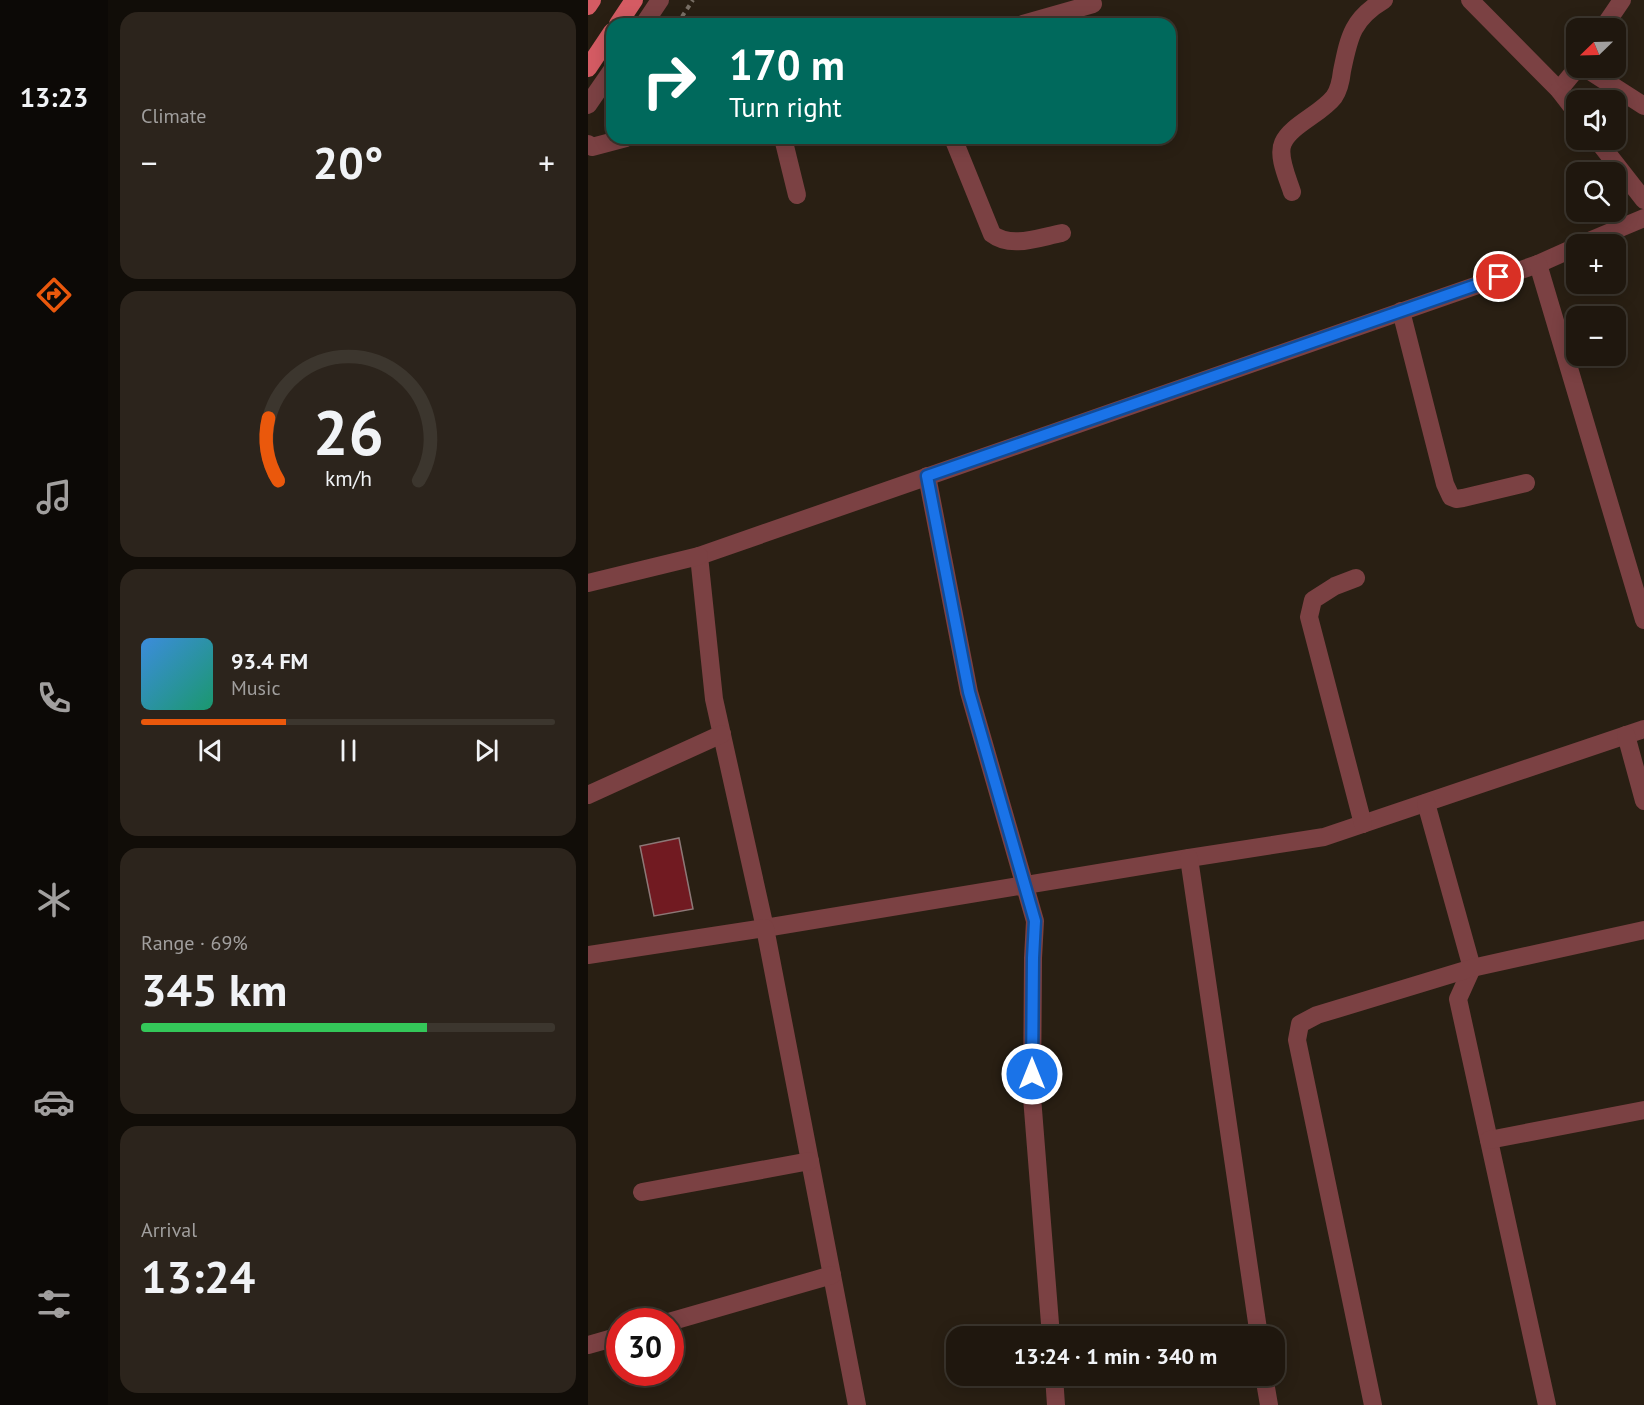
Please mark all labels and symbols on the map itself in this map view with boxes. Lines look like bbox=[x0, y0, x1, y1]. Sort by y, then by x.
north arrow bbox=[1566, 18, 1626, 78]
pin bbox=[1473, 251, 1524, 302]
position arrow bbox=[1000, 1042, 1064, 1106]
speed limit sign: 30 bbox=[606, 1308, 684, 1386]

